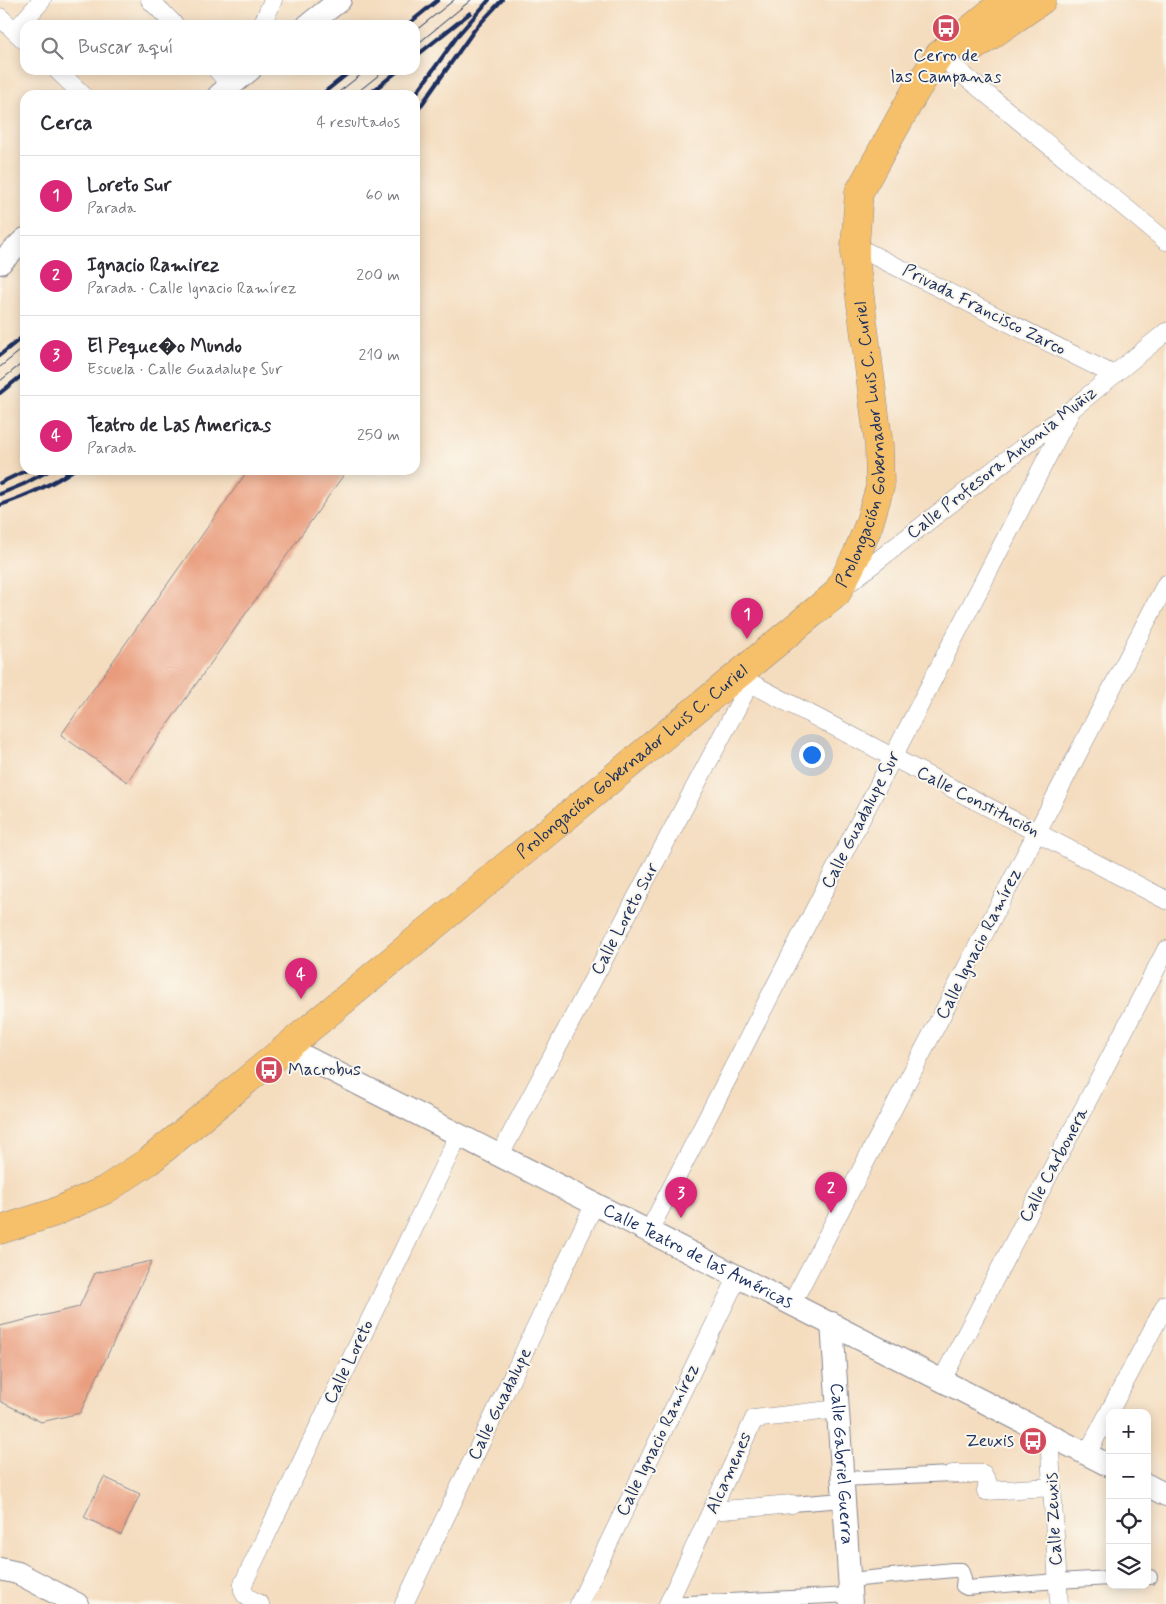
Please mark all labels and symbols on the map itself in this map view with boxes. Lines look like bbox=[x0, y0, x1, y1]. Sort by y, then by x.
bus stop icon: Cerro de las Campanas bbox=[931, 13, 961, 43]
place label: Cerro de las Campanas bbox=[891, 44, 1001, 89]
street label: Privada Francisco Zarco bbox=[898, 258, 1070, 362]
street label: Prolongación Gobernador Luis C. Curiel bbox=[830, 300, 892, 592]
street label: Calle Profesora Antonia Muñiz bbox=[902, 381, 1102, 545]
pin: 1 bbox=[731, 598, 763, 639]
street label: Prolongación Gobernador Luis C. Curiel bbox=[511, 659, 753, 865]
your location bbox=[799, 742, 825, 768]
street label: Calle Guadalupe Sur bbox=[816, 746, 906, 893]
street label: Calle Constitución bbox=[912, 761, 1044, 843]
street label: Calle Loreto Sur bbox=[585, 858, 665, 979]
street label: Calle Ignacio Ramírez bbox=[930, 864, 1028, 1024]
pin: 4 bbox=[285, 958, 317, 999]
bus stop icon: Macrobus bbox=[254, 1055, 284, 1085]
place label: Macrobus bbox=[288, 1058, 361, 1082]
street label: Calle Carbonera bbox=[1014, 1103, 1094, 1227]
pin: 2 bbox=[815, 1172, 847, 1213]
pin: 3 bbox=[665, 1177, 697, 1218]
street label: Calle Teatro de las Américas bbox=[599, 1198, 797, 1315]
street label: Calle Loreto bbox=[318, 1316, 380, 1408]
street label: Calle Guadalupe bbox=[462, 1344, 538, 1464]
street label: Calle Ignacio Ramírez bbox=[611, 1360, 705, 1520]
street label: Calle Gabriel Guerra bbox=[824, 1382, 859, 1545]
bus stop icon: Zeuxis bbox=[1018, 1426, 1048, 1456]
street label: Alcamenes bbox=[700, 1428, 758, 1518]
place label: Zeuxis bbox=[966, 1429, 1014, 1453]
street label: Calle Zeuxis bbox=[1040, 1472, 1068, 1566]

